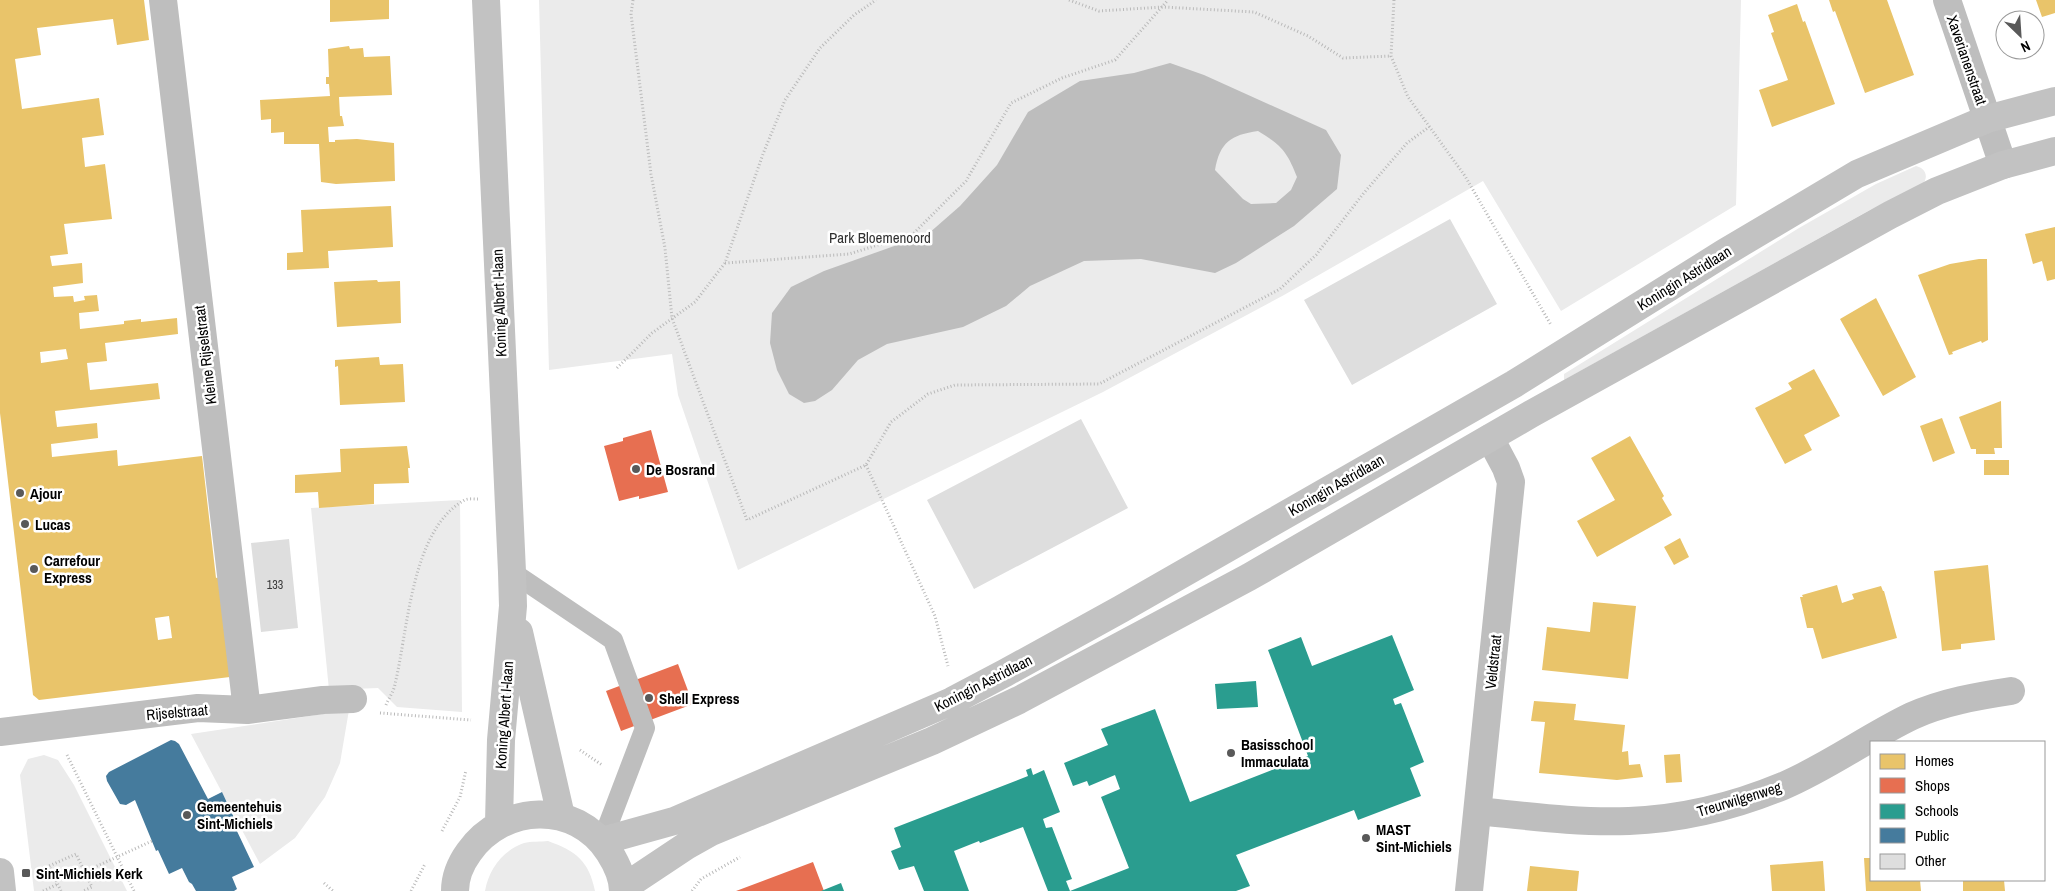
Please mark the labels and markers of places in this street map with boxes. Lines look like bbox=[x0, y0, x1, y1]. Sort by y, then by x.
place label: De Bosrand bbox=[646, 459, 715, 480]
marker: De Bosrand bbox=[630, 463, 642, 475]
place label: Ajour bbox=[30, 483, 62, 504]
marker: Ajour bbox=[14, 487, 26, 499]
place label: Lucas bbox=[35, 514, 71, 535]
marker: Lucas bbox=[19, 518, 31, 530]
place label: Carrefour Express bbox=[44, 550, 100, 588]
marker: Carrefour Express bbox=[28, 563, 40, 575]
place label: Shell Express bbox=[659, 688, 740, 709]
marker: Shell Express bbox=[643, 692, 655, 704]
place label: Basisschool Immaculata bbox=[1241, 734, 1313, 772]
marker: Basisschool Immaculata bbox=[1225, 747, 1237, 759]
place label: Gemeentehuis Sint-Michiels bbox=[197, 796, 282, 834]
marker: Gemeentehuis Sint-Michiels bbox=[181, 809, 193, 821]
place label: MAST Sint-Michiels bbox=[1376, 819, 1452, 857]
marker: MAST Sint-Michiels bbox=[1360, 832, 1372, 844]
place label: Sint-Michiels Kerk bbox=[36, 863, 143, 884]
marker: Sint-Michiels Kerk bbox=[20, 867, 32, 879]

